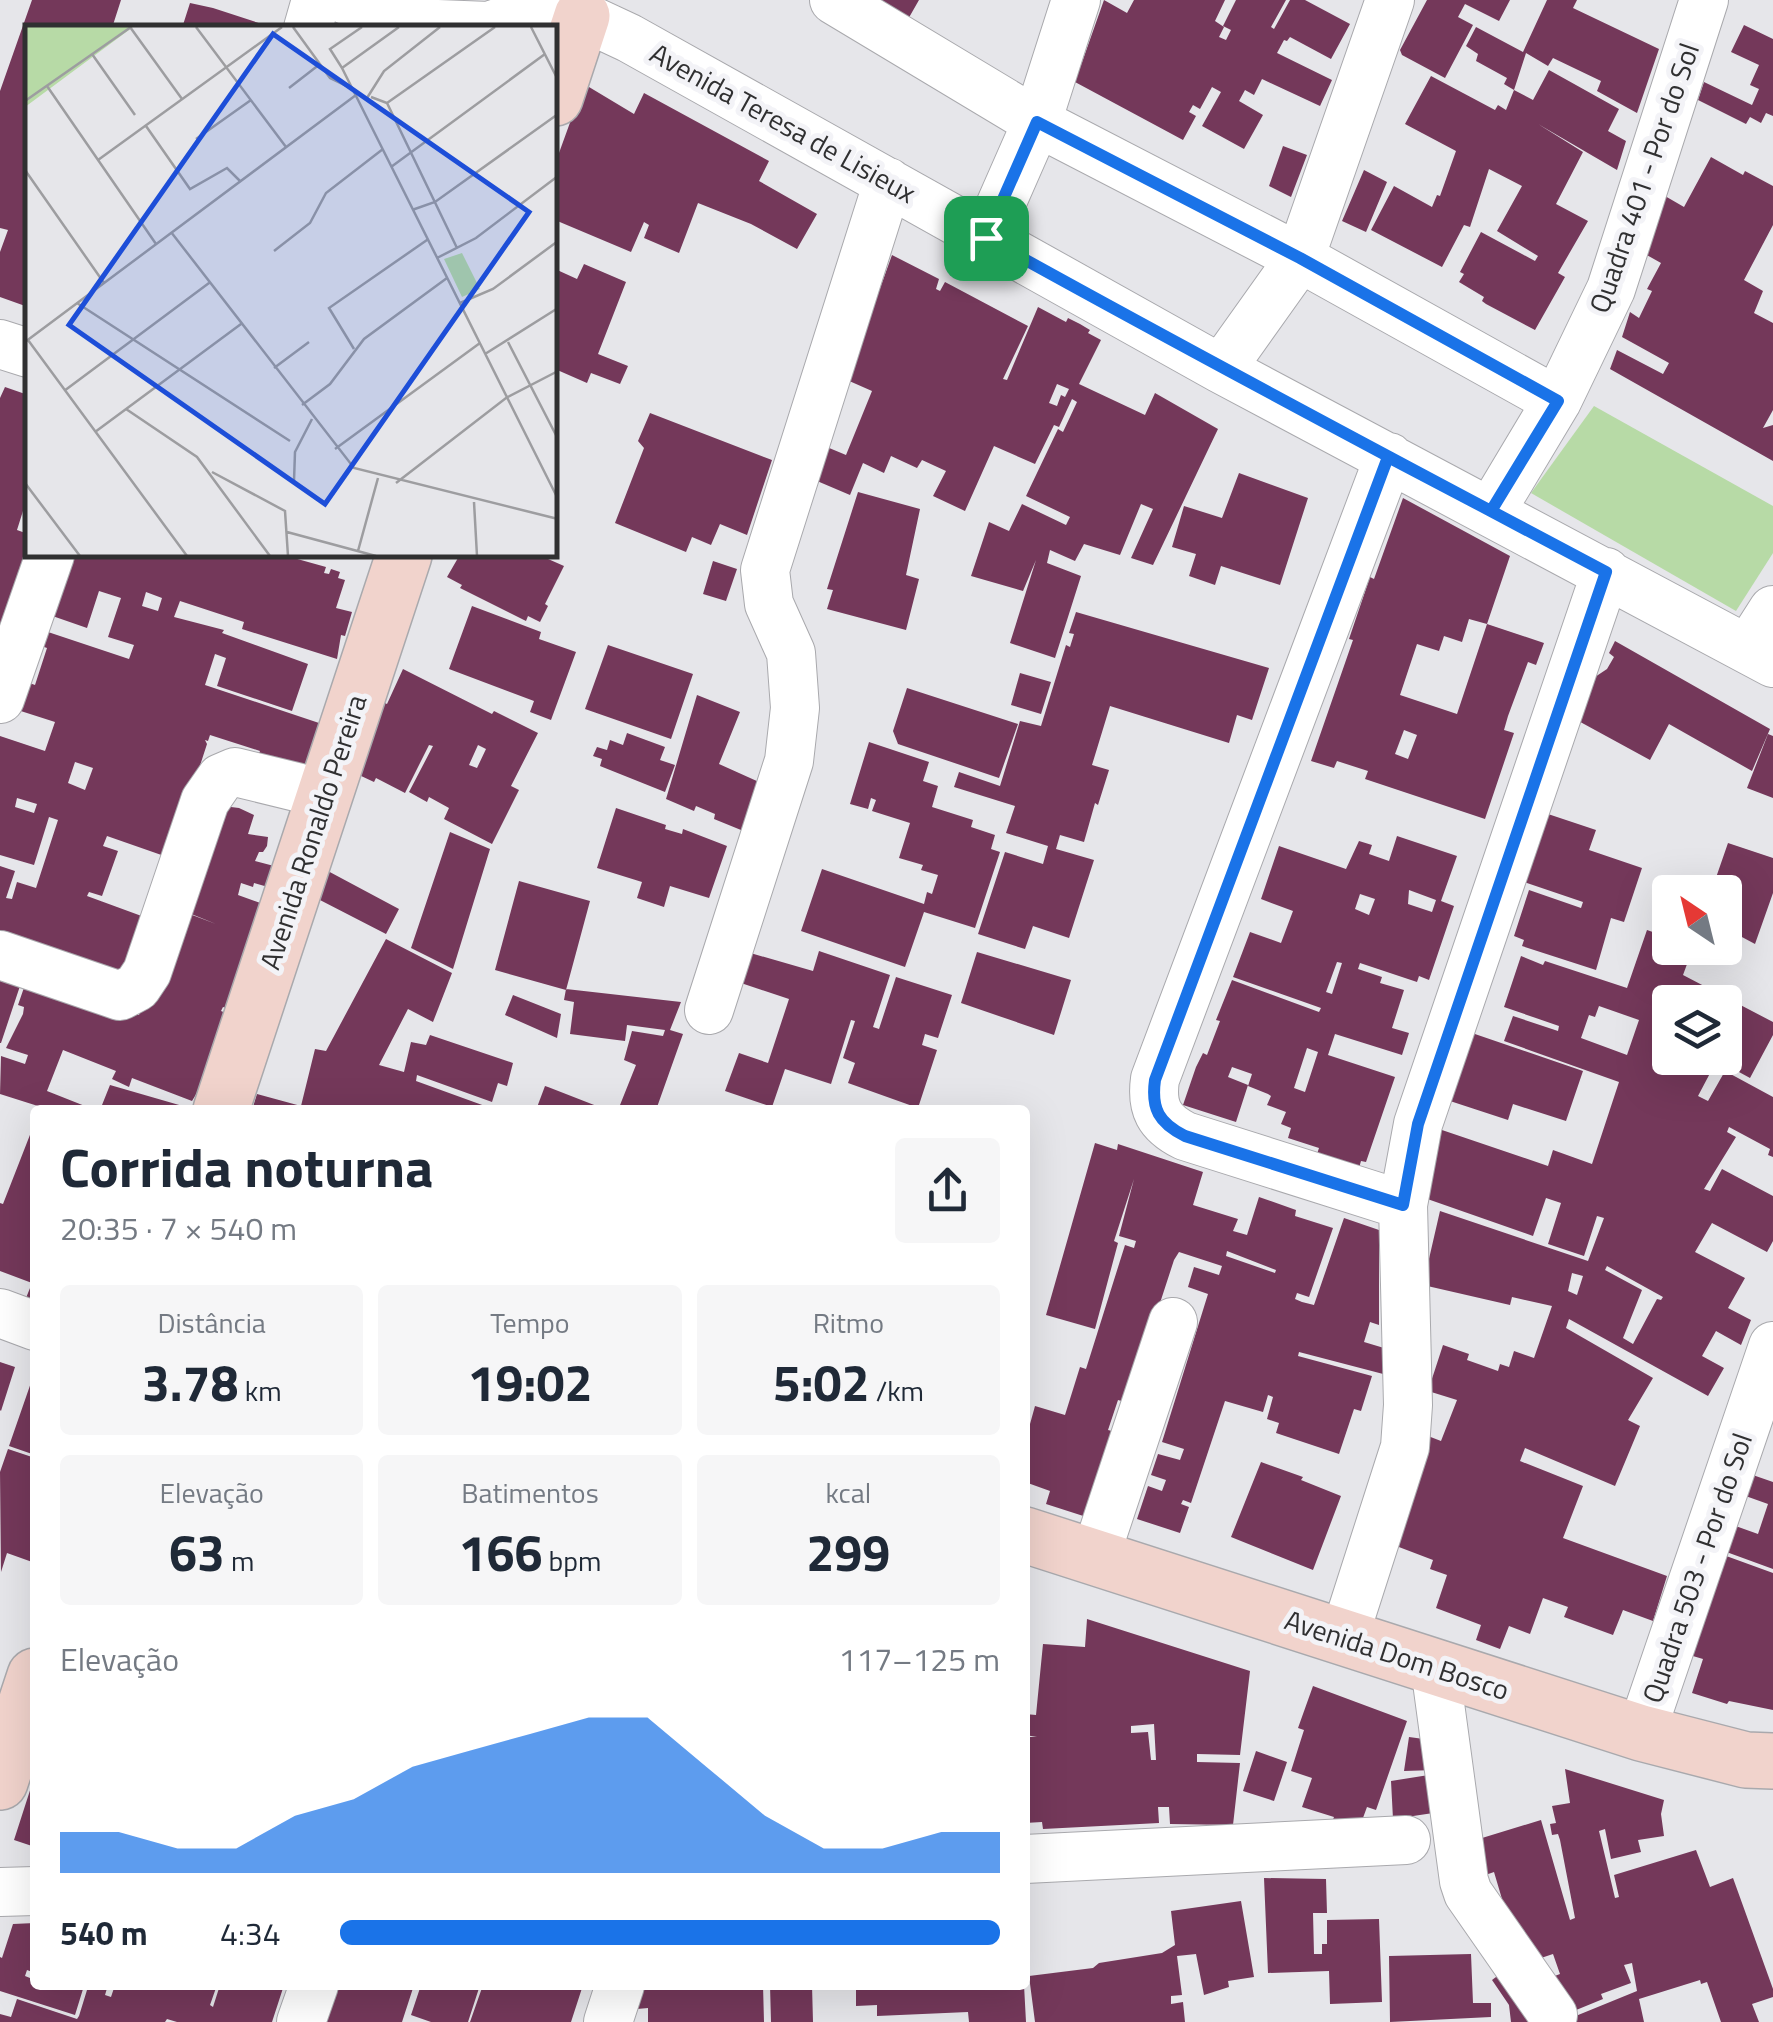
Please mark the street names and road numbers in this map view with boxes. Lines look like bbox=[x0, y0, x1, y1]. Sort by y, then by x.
street label: Avenida Teresa de Lisieux bbox=[642, 31, 924, 214]
street label: Quadra 401 - Por do Sol bbox=[1577, 37, 1710, 319]
street label: Avenida Ronaldo Pereira bbox=[248, 689, 377, 975]
street label: Quadra 503 - Por do Sol bbox=[1630, 1427, 1763, 1709]
street label: Avenida Dom Bosco bbox=[1279, 1598, 1515, 1711]

